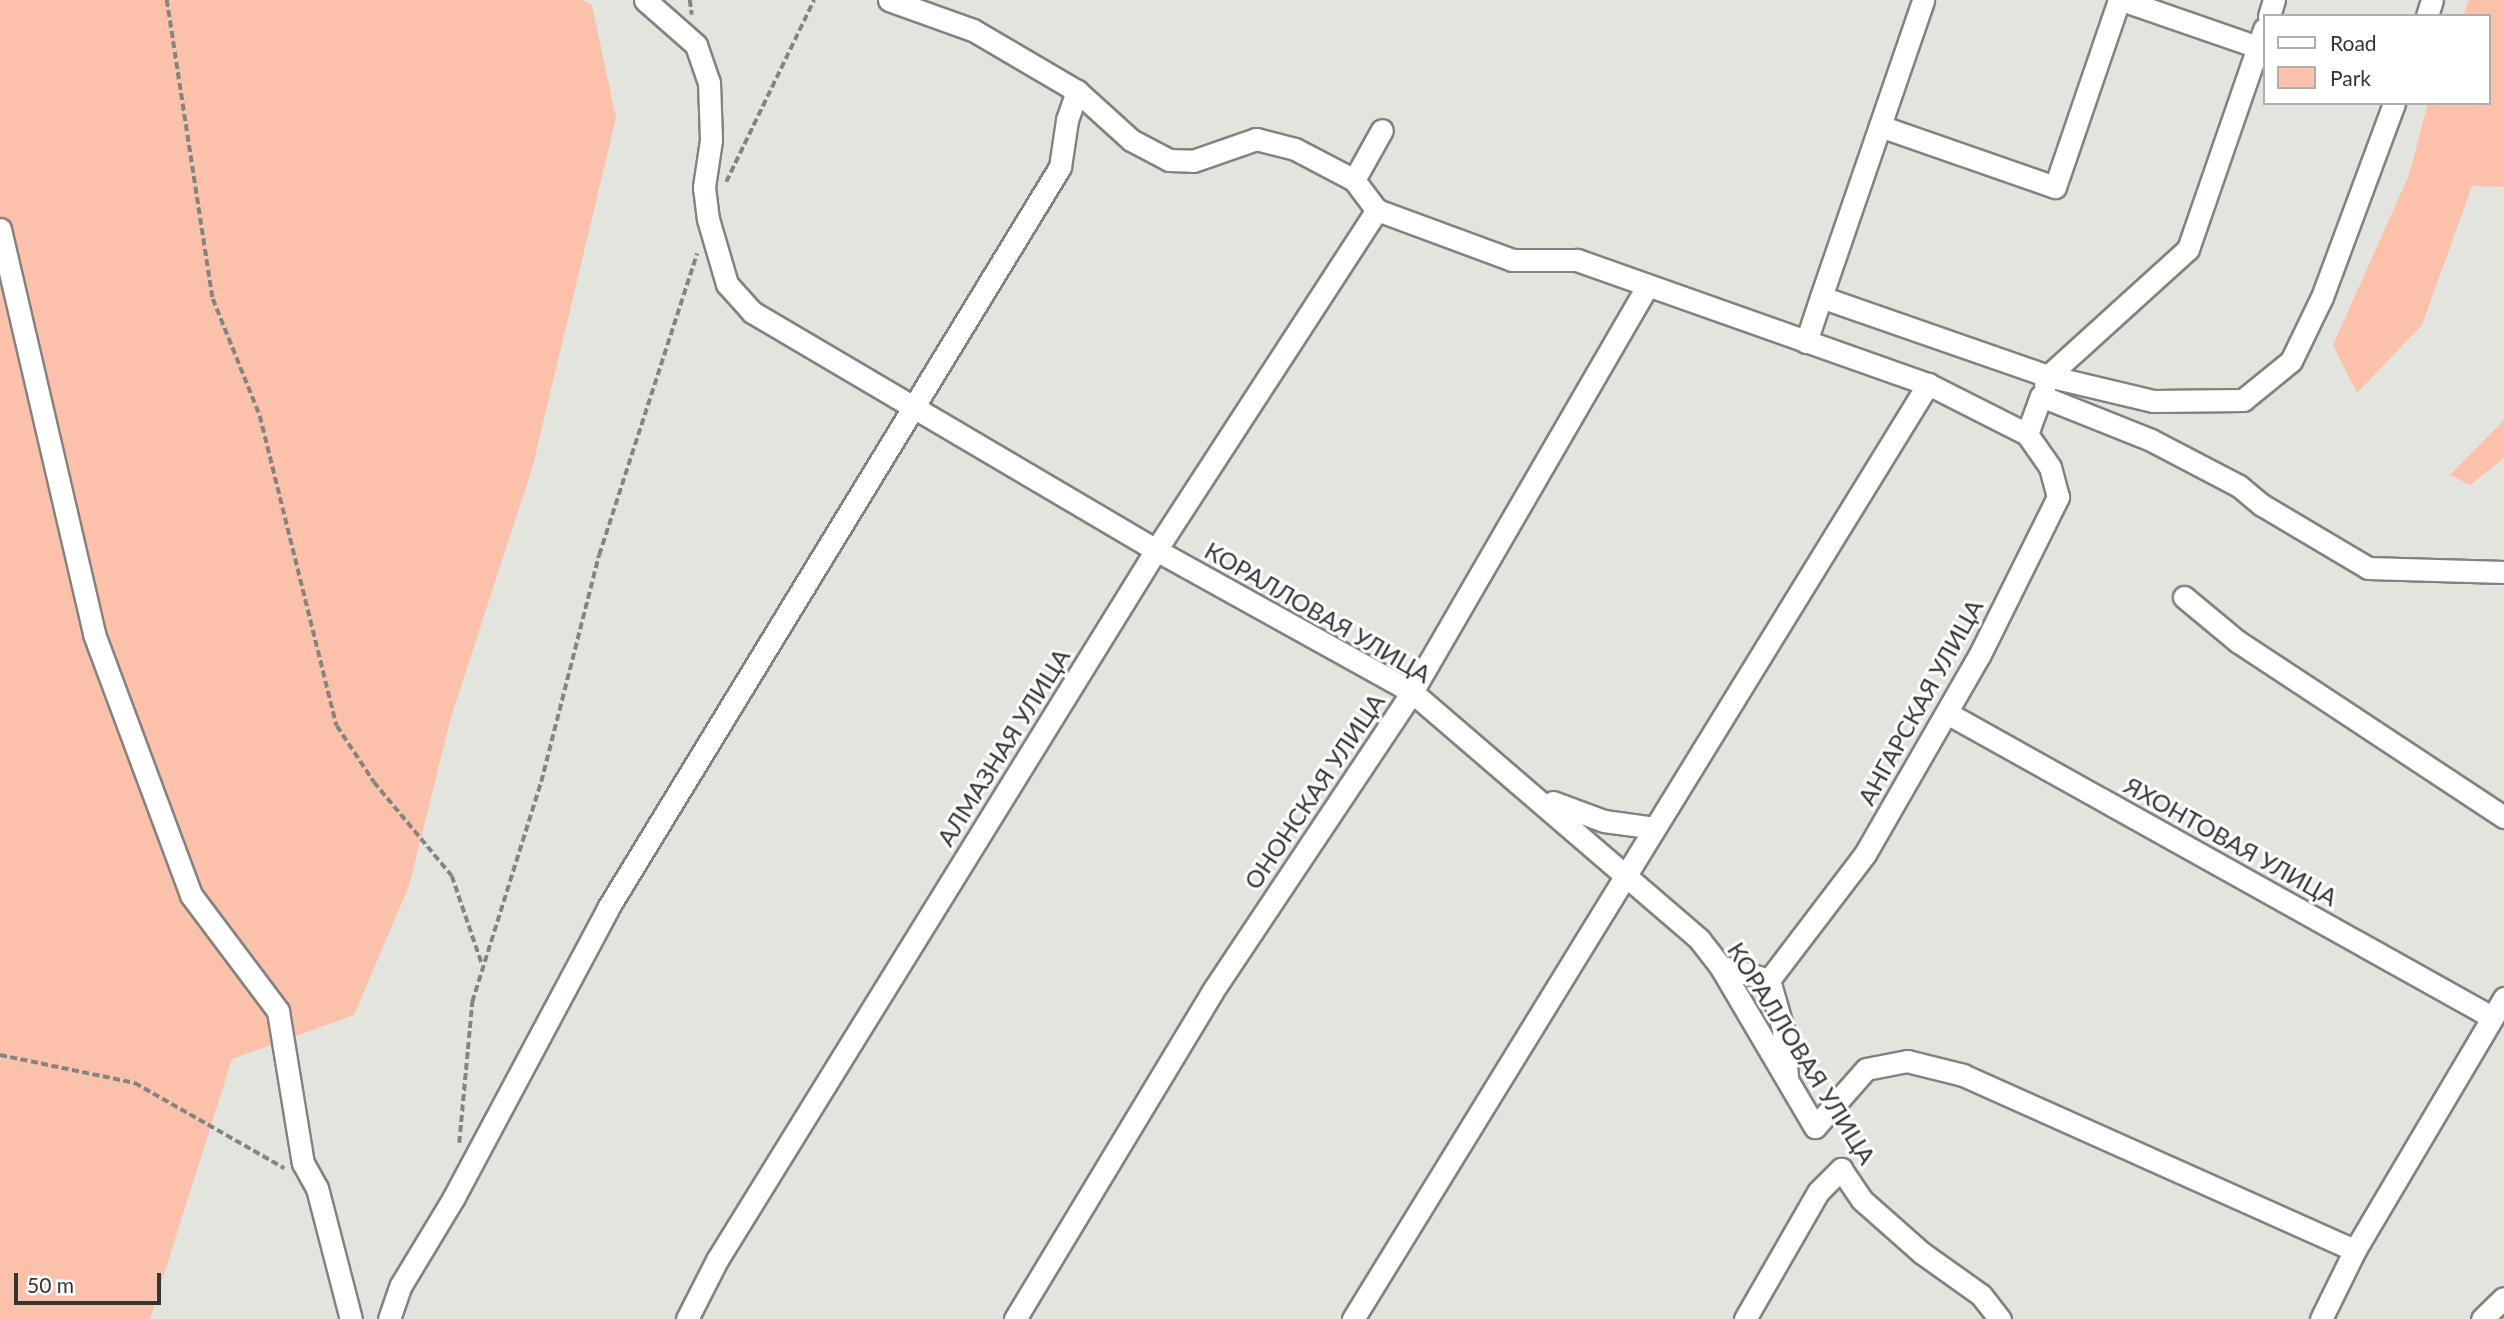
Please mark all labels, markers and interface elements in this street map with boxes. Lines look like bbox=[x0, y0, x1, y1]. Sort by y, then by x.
legend bbox=[2262, 14, 2490, 105]
text: Road bbox=[2330, 30, 2377, 55]
text: Park bbox=[2330, 65, 2371, 90]
street label: КОРАЛЛОВАЯ УЛИЦА bbox=[1200, 535, 1436, 689]
street label: АНГАРСКАЯ УЛИЦА bbox=[1852, 594, 1988, 810]
street label: АЛМАЗНАЯ УЛИЦА bbox=[931, 643, 1075, 851]
street label: ОНОНСКАЯ УЛИЦА bbox=[1238, 688, 1390, 894]
street label: ЯХОНТОВАЯ УЛИЦА bbox=[2120, 771, 2342, 911]
street label: КОРАЛЛОВАЯ УЛИЦА bbox=[1722, 937, 1882, 1169]
scale bar bbox=[18, 1260, 164, 1304]
text: 50 m bbox=[27, 1272, 74, 1297]

